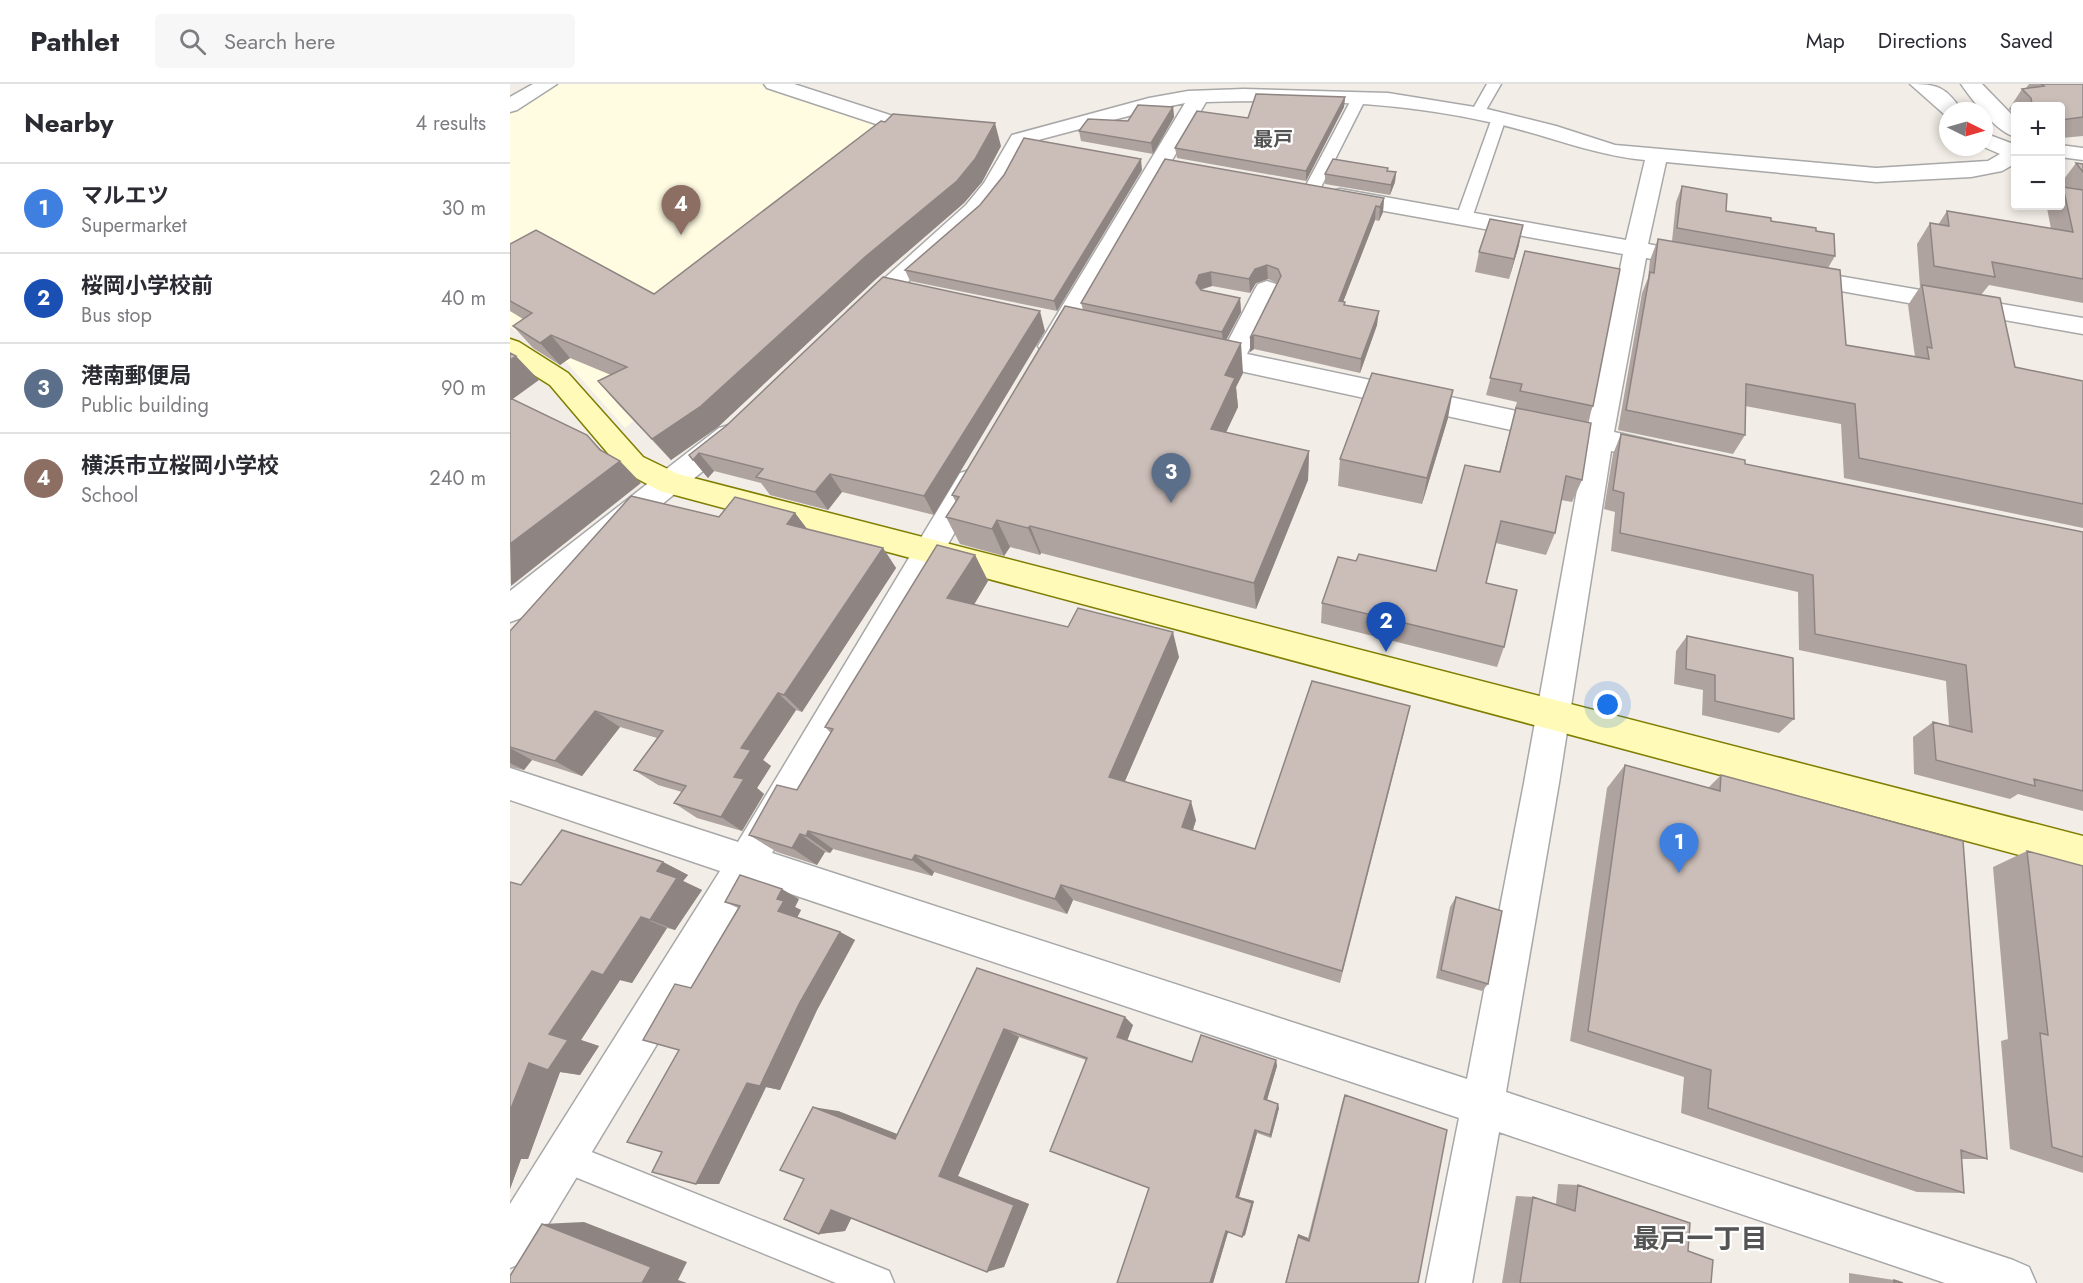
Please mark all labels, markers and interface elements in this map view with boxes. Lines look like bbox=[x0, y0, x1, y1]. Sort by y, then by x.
search box bbox=[155, 14, 575, 68]
text: Pathlet bbox=[30, 21, 119, 62]
icon: search bbox=[176, 25, 209, 58]
text: Search here bbox=[224, 25, 335, 57]
text: Map bbox=[1806, 26, 1845, 56]
text: Directions bbox=[1878, 26, 1967, 56]
text: Saved bbox=[2000, 26, 2053, 56]
north arrow bbox=[1939, 102, 1993, 156]
map controls bbox=[2011, 102, 2065, 210]
button: + bbox=[2011, 102, 2065, 156]
text: Nearby bbox=[24, 104, 113, 142]
text: 4 results bbox=[415, 109, 486, 138]
district label: 最戸 bbox=[1253, 125, 1293, 154]
button: − bbox=[2011, 156, 2065, 210]
text: マルエツ bbox=[81, 179, 169, 211]
pin: 4 bbox=[662, 186, 700, 235]
text: 1 bbox=[38, 194, 49, 223]
text: 30 m bbox=[441, 194, 486, 223]
text: Supermarket bbox=[81, 211, 187, 240]
text: 桜岡小学校前 bbox=[81, 269, 213, 301]
text: 2 bbox=[37, 284, 50, 313]
text: 40 m bbox=[441, 284, 486, 313]
text: Bus stop bbox=[81, 301, 152, 330]
text: 港南郵便局 bbox=[81, 359, 191, 391]
text: 3 bbox=[37, 374, 50, 403]
text: 90 m bbox=[441, 374, 486, 403]
text: Public building bbox=[81, 391, 209, 420]
text: 横浜市立桜岡小学校 bbox=[81, 449, 279, 481]
pin: 3 bbox=[1152, 454, 1190, 503]
text: 4 bbox=[37, 464, 50, 493]
text: 240 m bbox=[429, 464, 486, 493]
text: School bbox=[81, 481, 138, 510]
pin: 2 bbox=[1366, 602, 1406, 652]
your location bbox=[1593, 690, 1622, 719]
pin: 1 bbox=[1660, 824, 1698, 873]
district label: 最戸一丁目 bbox=[1633, 1219, 1768, 1258]

